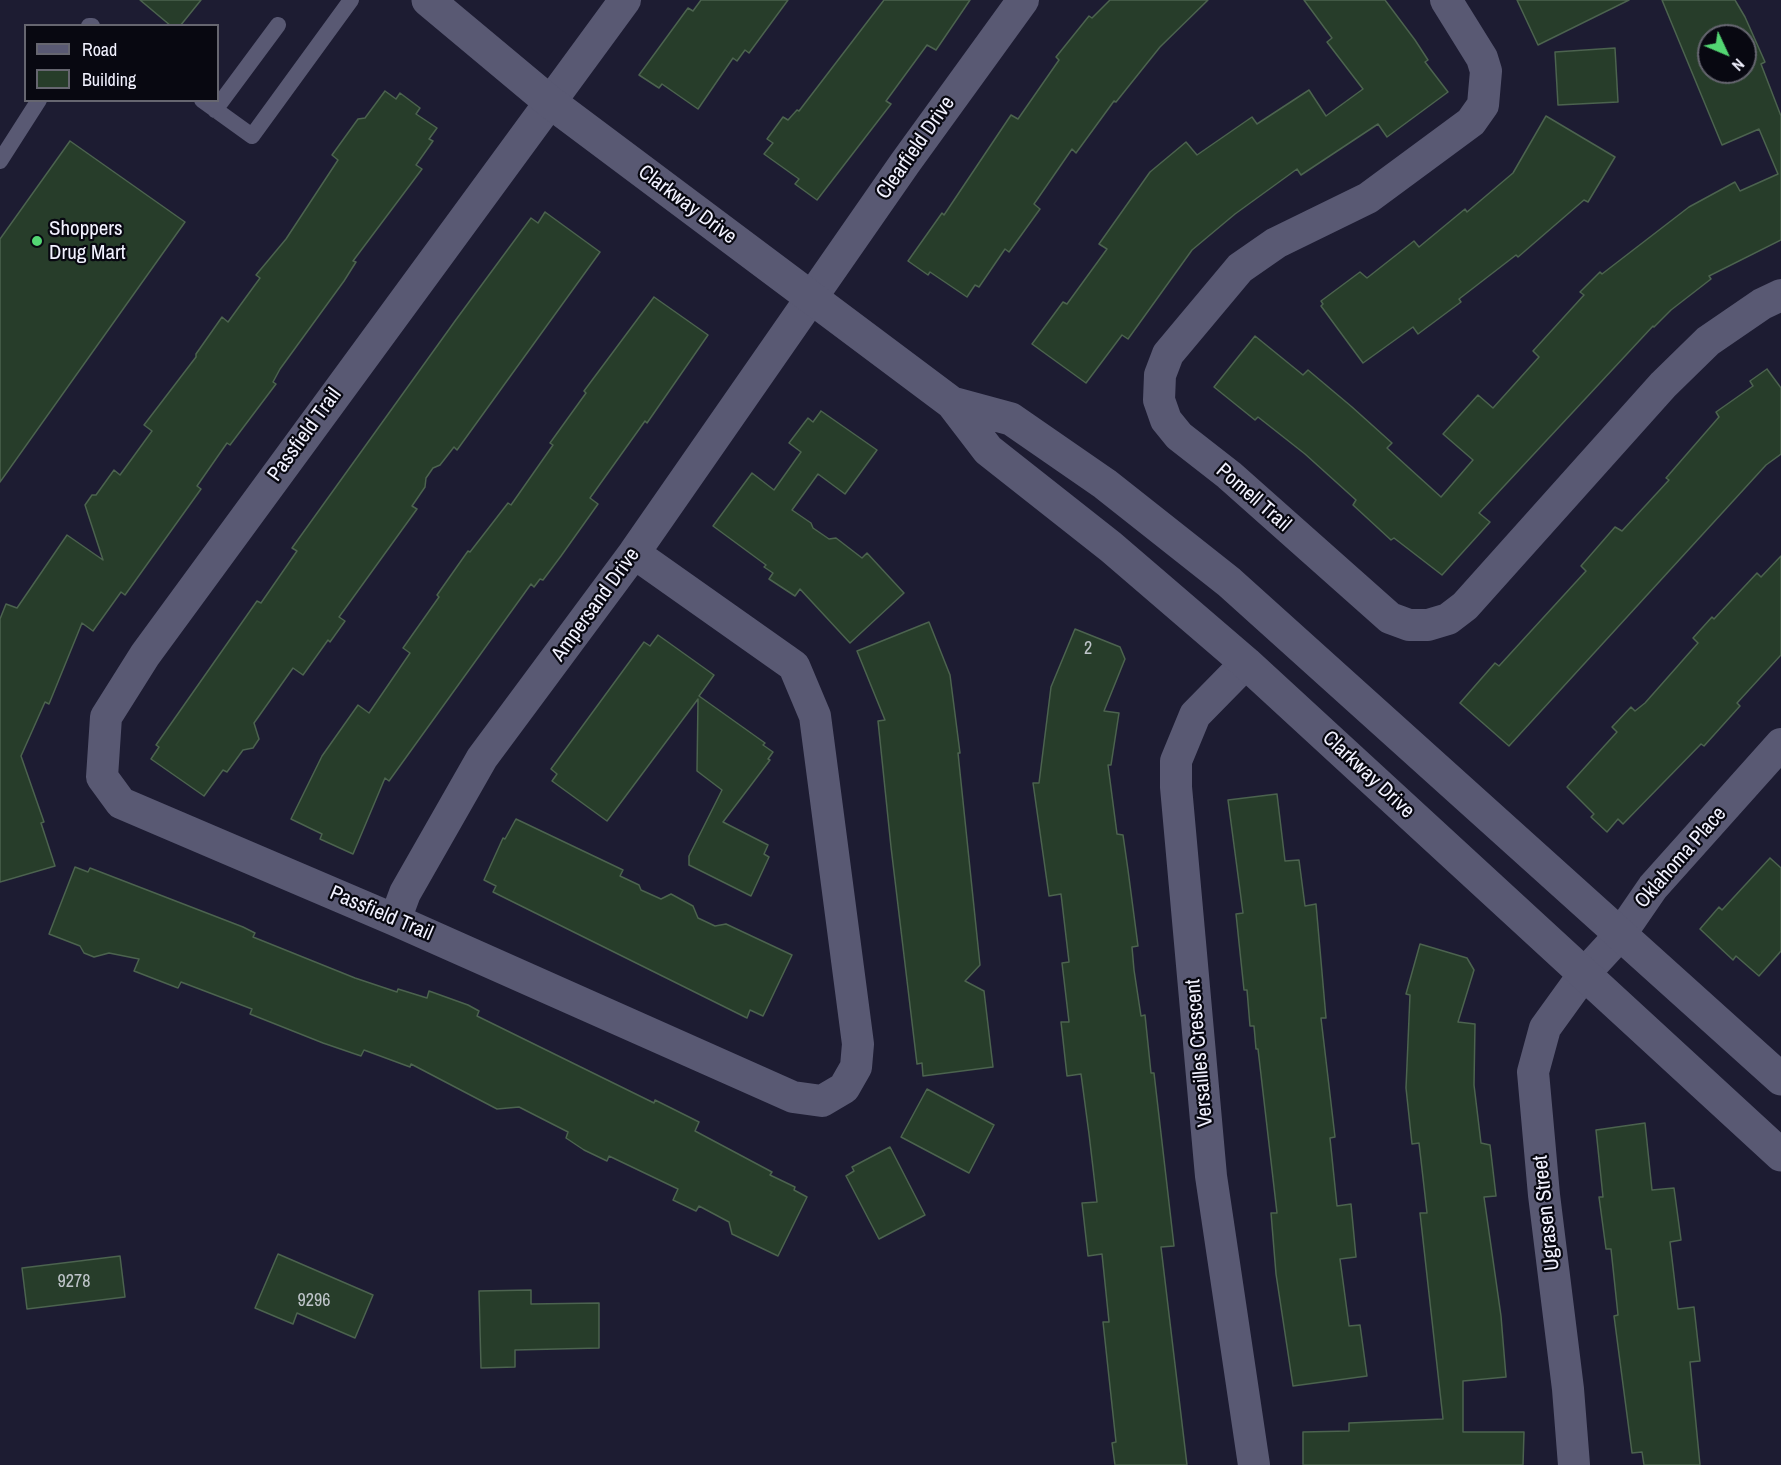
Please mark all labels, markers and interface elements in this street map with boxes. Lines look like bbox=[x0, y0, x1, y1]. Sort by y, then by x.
legend bbox=[24, 24, 219, 102]
north arrow bbox=[1697, 24, 1757, 84]
text: Road bbox=[82, 37, 117, 62]
text: N bbox=[1727, 54, 1750, 76]
text: Building bbox=[82, 67, 136, 92]
street label: Clearfield Drive bbox=[871, 92, 961, 204]
street label: Clarkway Drive bbox=[633, 160, 741, 250]
place label: Shoppers Drug Mart bbox=[49, 216, 126, 266]
marker: Shoppers Drug Mart bbox=[30, 234, 44, 248]
street label: Passfield Trail bbox=[263, 383, 347, 487]
street label: Pomell Trail bbox=[1210, 459, 1296, 537]
street label: Ampersand Drive bbox=[546, 543, 646, 667]
house number: 2 bbox=[1084, 638, 1092, 660]
street label: Clarkway Drive bbox=[1317, 726, 1419, 824]
street label: Oklahoma Place bbox=[1630, 802, 1732, 914]
street label: Passfield Trail bbox=[326, 881, 436, 947]
street label: Versailles Crescent bbox=[1181, 978, 1219, 1128]
street label: Ugrasen Street bbox=[1528, 1154, 1566, 1272]
house number: 9278 bbox=[58, 1271, 90, 1293]
house number: 9296 bbox=[298, 1290, 330, 1312]

